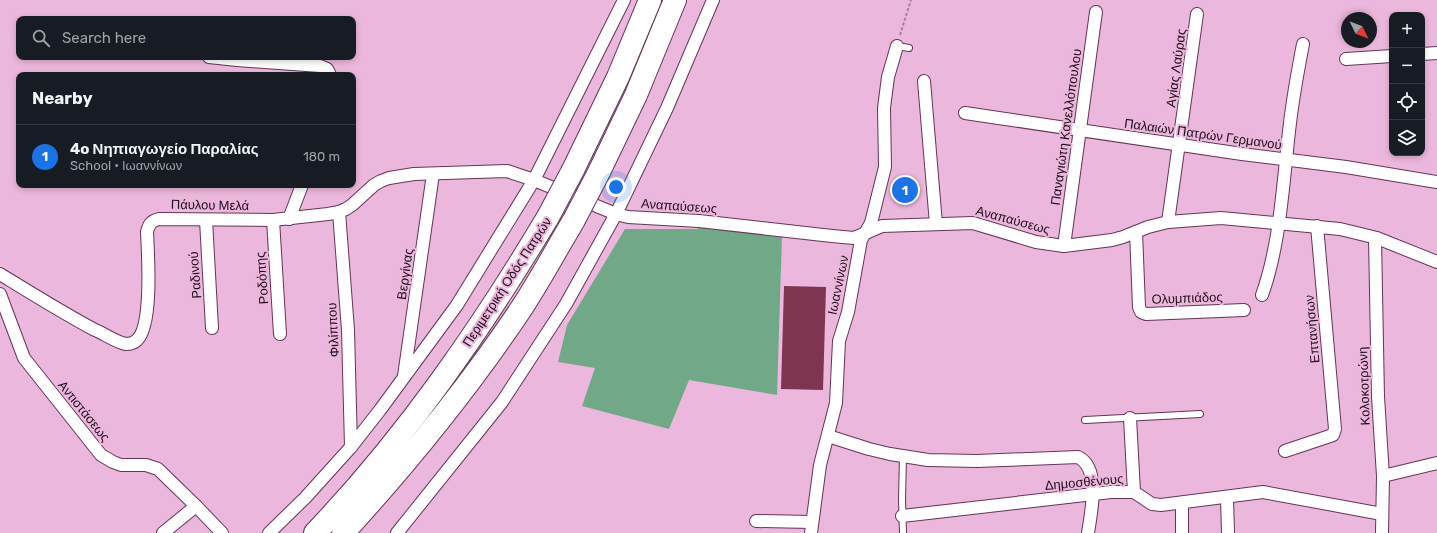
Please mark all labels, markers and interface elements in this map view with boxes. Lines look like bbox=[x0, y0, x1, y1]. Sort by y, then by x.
north arrow bbox=[1341, 12, 1377, 48]
map controls bbox=[1389, 12, 1425, 156]
button: + bbox=[1389, 12, 1425, 48]
search box bbox=[16, 16, 356, 60]
icon: search bbox=[30, 27, 52, 49]
street label: Αγίας Λαύρας bbox=[1163, 28, 1189, 108]
text: Search here bbox=[62, 29, 146, 47]
street label: Παναγιώτη Κανελλόπουλου bbox=[1048, 48, 1084, 206]
button: − bbox=[1389, 48, 1425, 84]
button: locate bbox=[1389, 84, 1425, 120]
text: Nearby bbox=[32, 88, 93, 108]
street label: Παλαιών Πατρών Γερμανού bbox=[1123, 116, 1283, 152]
button: layers bbox=[1389, 120, 1425, 156]
text: 4o Νηπιαγωγείο Παραλίας bbox=[70, 140, 259, 158]
text: 1 bbox=[42, 149, 48, 164]
text: 180 m bbox=[303, 149, 340, 164]
text: School · Ιωαννίνων bbox=[70, 158, 182, 173]
pin: 1 bbox=[892, 175, 918, 205]
your location bbox=[606, 177, 626, 197]
street label: Αναπαύσεως bbox=[641, 196, 717, 216]
street label: Πάυλου Μελά bbox=[171, 197, 250, 213]
street label: Αναπαύσεως bbox=[974, 203, 1052, 237]
street label: Περιμετρική Οδός Πατρών bbox=[460, 215, 554, 349]
street label: Βεργίνας bbox=[394, 247, 416, 301]
street label: Ραδινού bbox=[186, 251, 204, 299]
street label: Ροδόπης bbox=[253, 251, 271, 305]
street label: Ιωαννίνων bbox=[824, 254, 852, 316]
street label: Ολυμπιάδος bbox=[1151, 289, 1223, 307]
street label: Επτανήσων bbox=[1302, 294, 1322, 364]
street label: Φιλίππου bbox=[324, 302, 342, 358]
street label: Κολοκοτρώνη bbox=[1355, 346, 1373, 426]
street label: Αντιστάσεως bbox=[55, 378, 113, 444]
street label: Δημοσθένους bbox=[1044, 471, 1124, 493]

